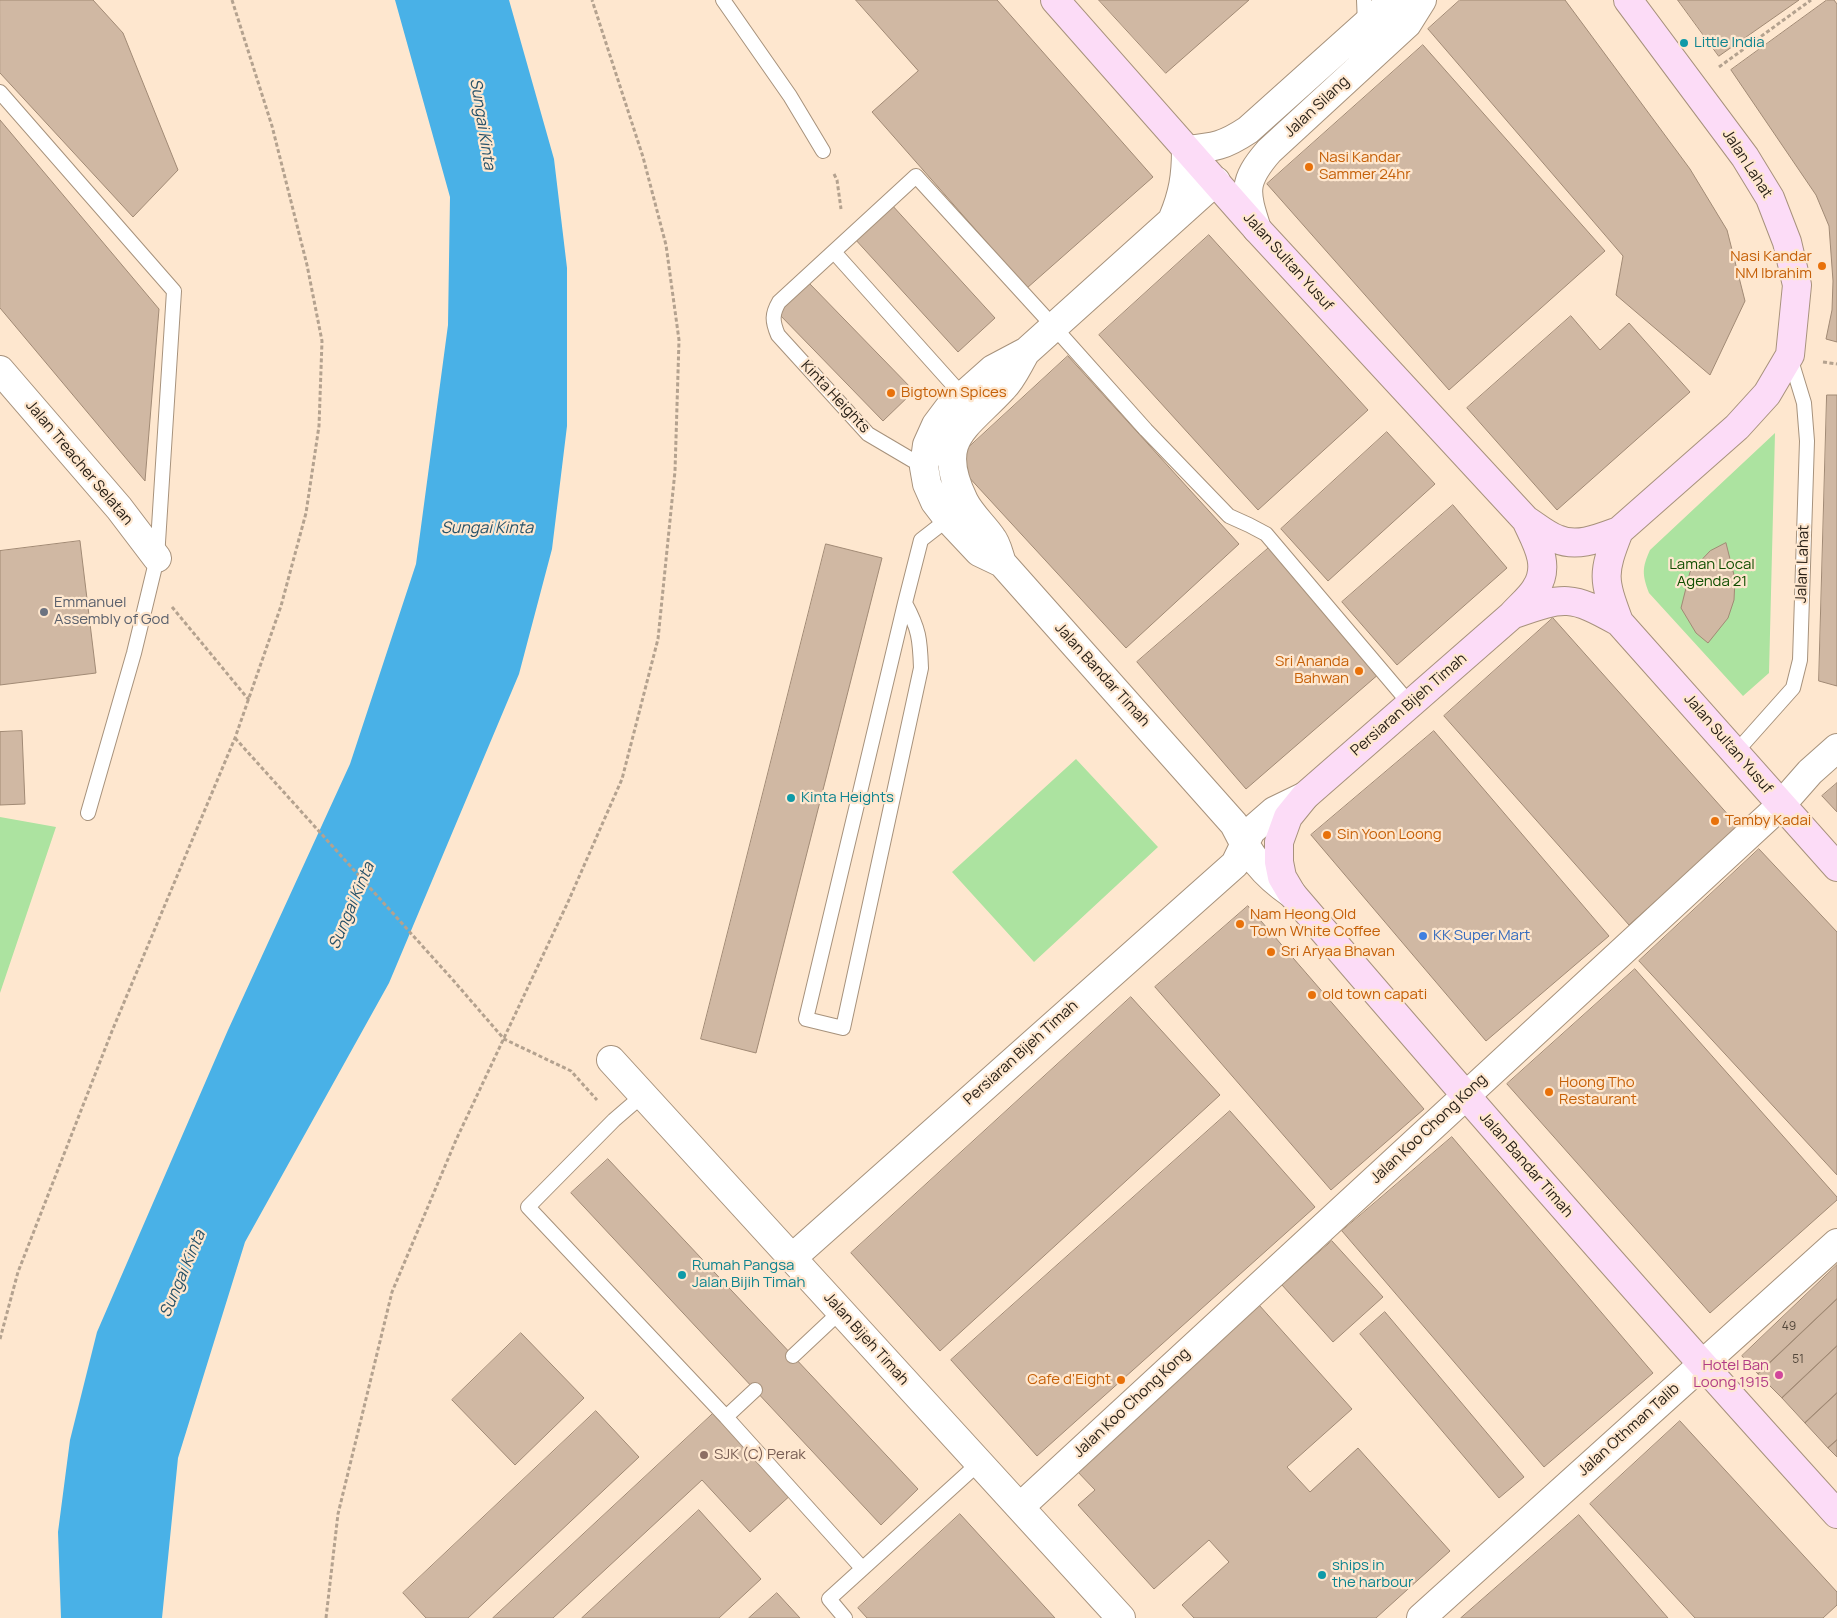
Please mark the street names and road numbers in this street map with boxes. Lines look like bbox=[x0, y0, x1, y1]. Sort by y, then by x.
street label: Jalan Silang bbox=[1281, 73, 1353, 141]
street label: Jalan Lahat bbox=[1718, 126, 1776, 202]
street label: Jalan Sultan Yusuf bbox=[1239, 209, 1337, 315]
street label: Kinta Heights bbox=[797, 357, 873, 437]
street label: Jalan Treacher Selatan bbox=[22, 397, 136, 529]
street label: Jalan Lahat bbox=[1793, 525, 1813, 603]
street label: Jalan Bandar Timah bbox=[1051, 619, 1153, 731]
street label: Persiaran Bijeh Timah bbox=[1347, 650, 1471, 760]
street label: Jalan Sultan Yusuf bbox=[1680, 691, 1776, 797]
street label: Persiaran Bijeh Timah bbox=[960, 997, 1082, 1109]
street label: Jalan Koo Chong Kong bbox=[1367, 1070, 1491, 1188]
street label: Jalan Bandar Timah bbox=[1475, 1109, 1577, 1221]
street label: Jalan Bijeh Timah bbox=[820, 1289, 912, 1389]
street label: Jalan Koo Chong Kong bbox=[1070, 1344, 1194, 1462]
street label: Jalan Othman Talib bbox=[1575, 1380, 1683, 1480]

